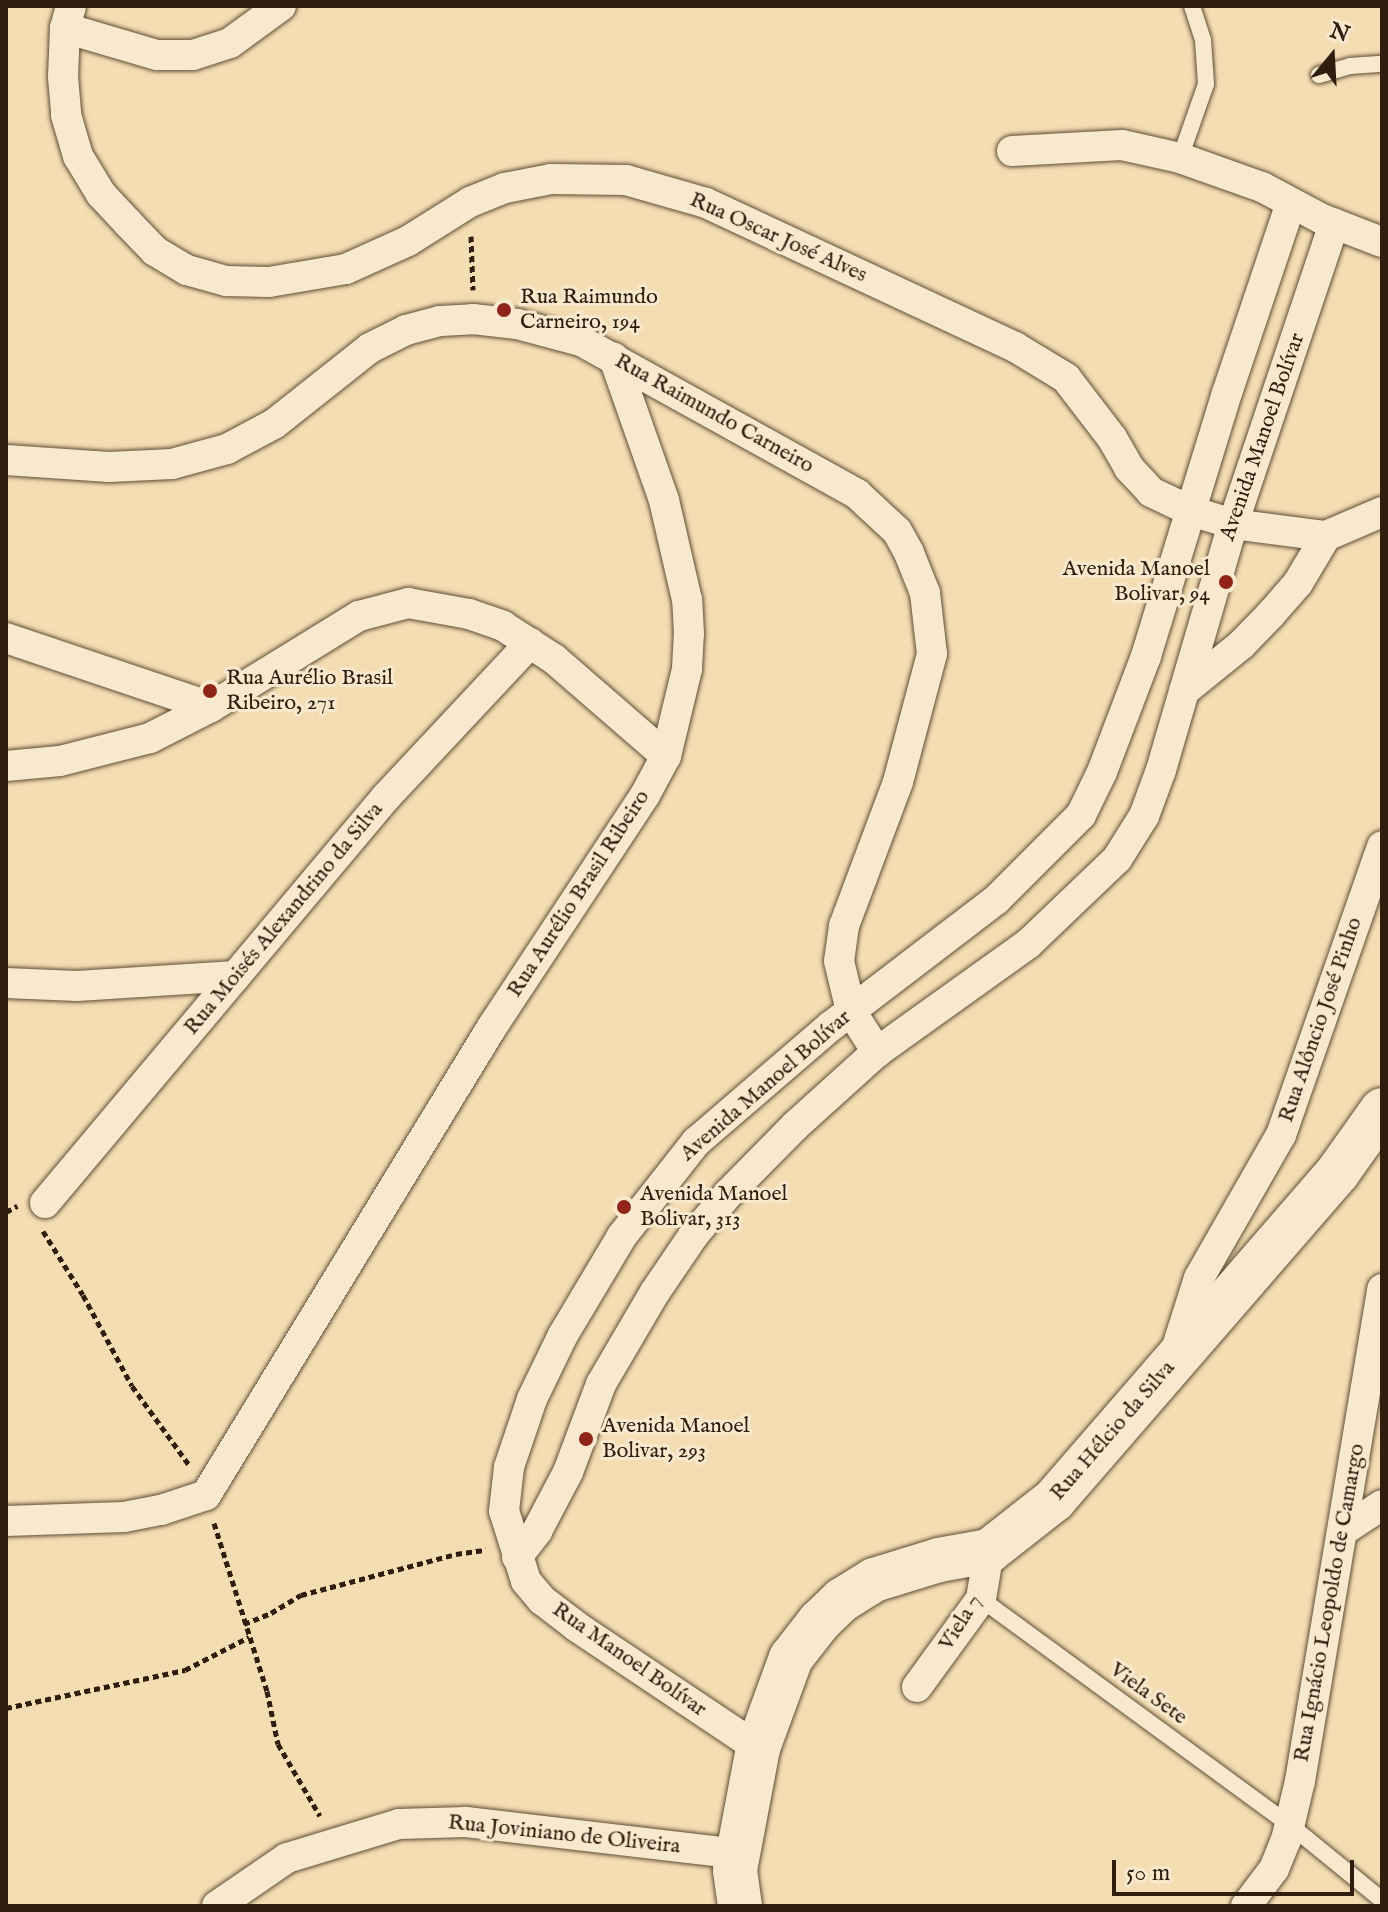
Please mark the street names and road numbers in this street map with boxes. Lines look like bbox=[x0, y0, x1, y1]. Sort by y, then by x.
street label: Rua Oscar José Alves bbox=[685, 187, 871, 289]
street label: Avenida Manoel Bolívar bbox=[1215, 330, 1311, 544]
street label: Rua Raimundo Carneiro bbox=[610, 348, 818, 480]
street label: Rua Aurélio Brasil Ribeiro bbox=[502, 785, 656, 1003]
street label: Rua Moisés Alexandrino da Silva bbox=[179, 797, 389, 1041]
street label: Rua Alôncio José Pinho bbox=[1273, 914, 1369, 1126]
street label: Avenida Manoel Bolívar bbox=[675, 1005, 857, 1167]
street label: Rua Hélcio da Silva bbox=[1045, 1356, 1181, 1506]
street label: Rua Ignácio Leopoldo de Camargo bbox=[1289, 1442, 1371, 1764]
street label: Viela 7 bbox=[934, 1590, 988, 1656]
street label: Rua Manoel Bolívar bbox=[547, 1597, 711, 1723]
street label: Viela Sete bbox=[1104, 1657, 1192, 1731]
street label: Rua Joviniano de Oliveira bbox=[447, 1810, 681, 1860]

